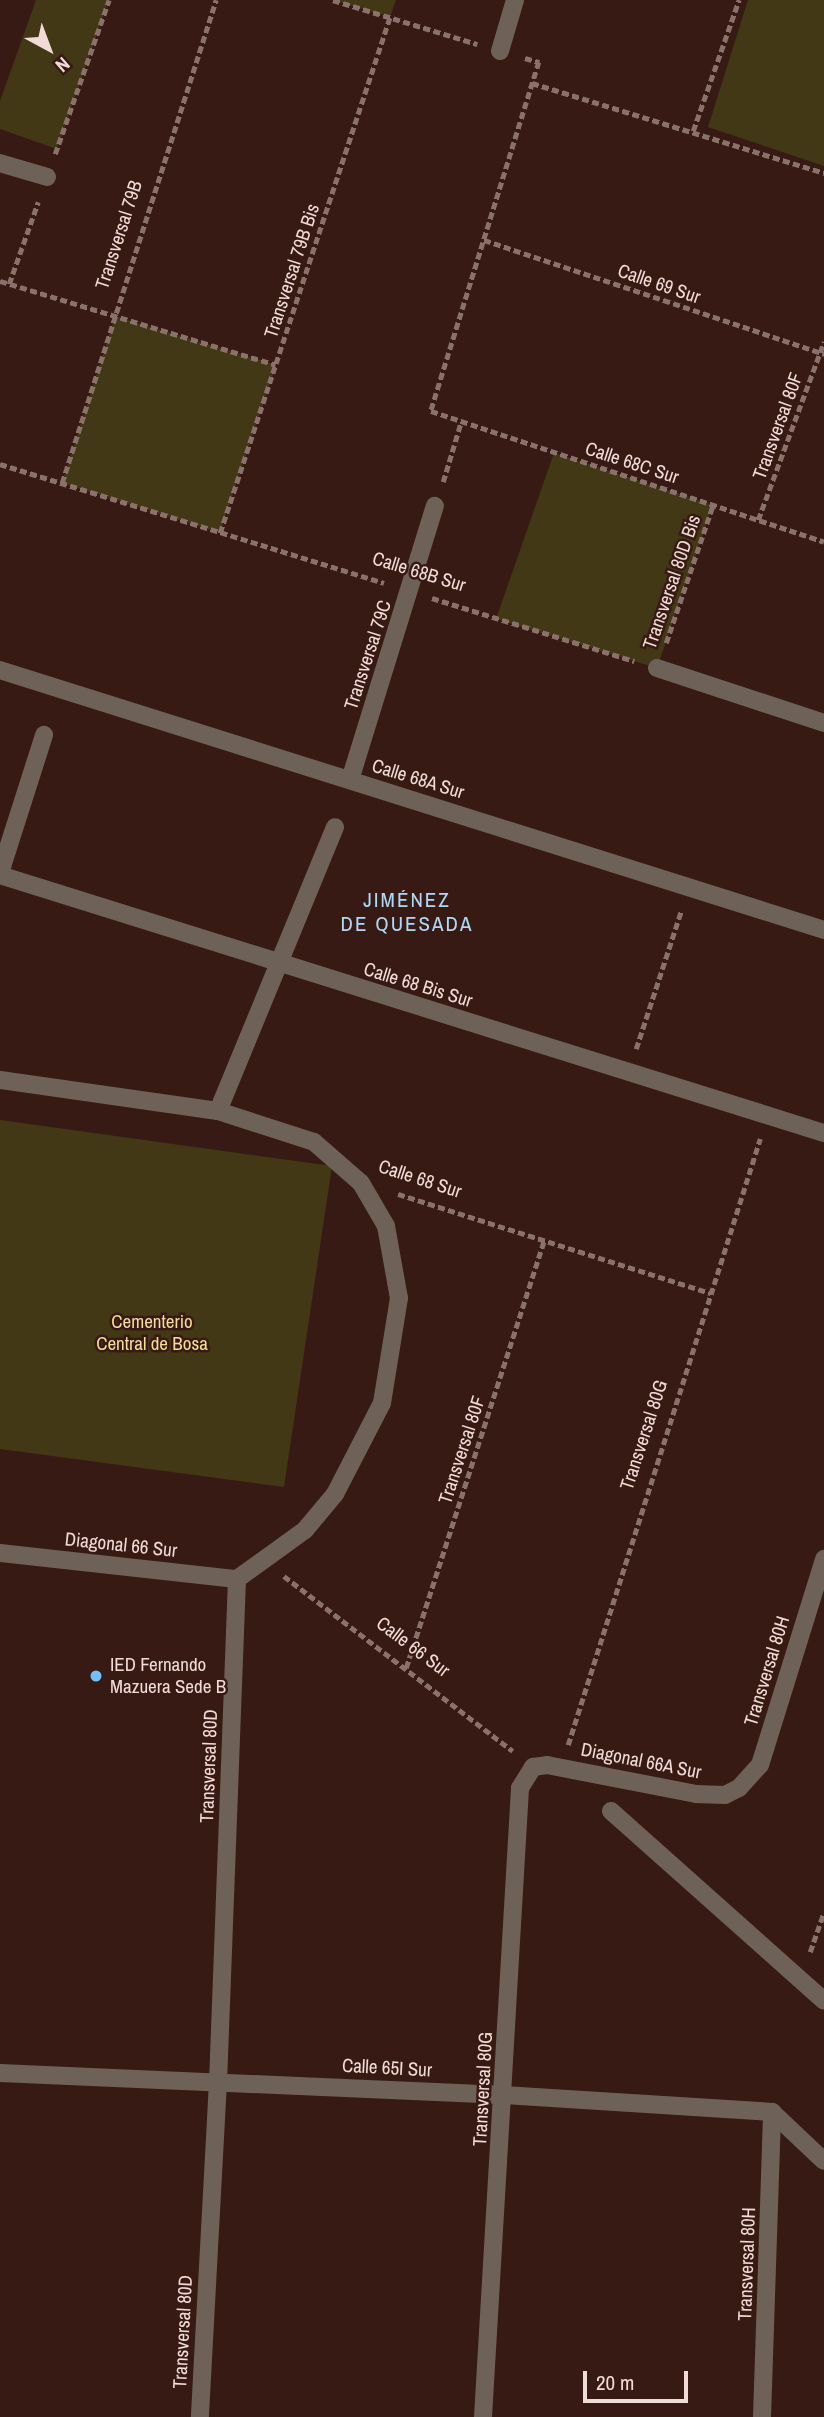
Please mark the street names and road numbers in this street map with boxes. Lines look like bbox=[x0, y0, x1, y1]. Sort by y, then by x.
street label: Transversal 79B bbox=[91, 178, 147, 292]
street label: Transversal 79B Bis bbox=[260, 201, 324, 341]
street label: Calle 69 Sur bbox=[615, 259, 703, 309]
street label: Transversal 80F bbox=[748, 369, 808, 483]
street label: Calle 68C Sur bbox=[582, 437, 682, 489]
street label: Transversal 80D Bis bbox=[638, 512, 706, 652]
street label: Calle 68B Sur bbox=[370, 547, 468, 597]
street label: Transversal 79C bbox=[340, 597, 396, 713]
street label: Calle 68A Sur bbox=[369, 754, 467, 804]
street label: Calle 68 Bis Sur bbox=[361, 958, 475, 1012]
street label: Calle 68 Sur bbox=[376, 1155, 464, 1203]
street label: Transversal 80G bbox=[615, 1377, 673, 1493]
street label: Transversal 80F bbox=[434, 1393, 490, 1507]
street label: Diagonal 66 Sur bbox=[64, 1528, 178, 1562]
street label: Calle 66 Sur bbox=[372, 1612, 454, 1682]
street label: Transversal 80H bbox=[739, 1613, 795, 1729]
street label: Transversal 80D bbox=[196, 1709, 222, 1823]
street label: Diagonal 66A Sur bbox=[578, 1738, 704, 1784]
street label: Transversal 80G bbox=[469, 2031, 497, 2147]
street label: Calle 65I Sur bbox=[341, 2054, 433, 2082]
street label: Transversal 80H bbox=[734, 2207, 760, 2321]
street label: Transversal 80D bbox=[169, 2275, 197, 2389]

